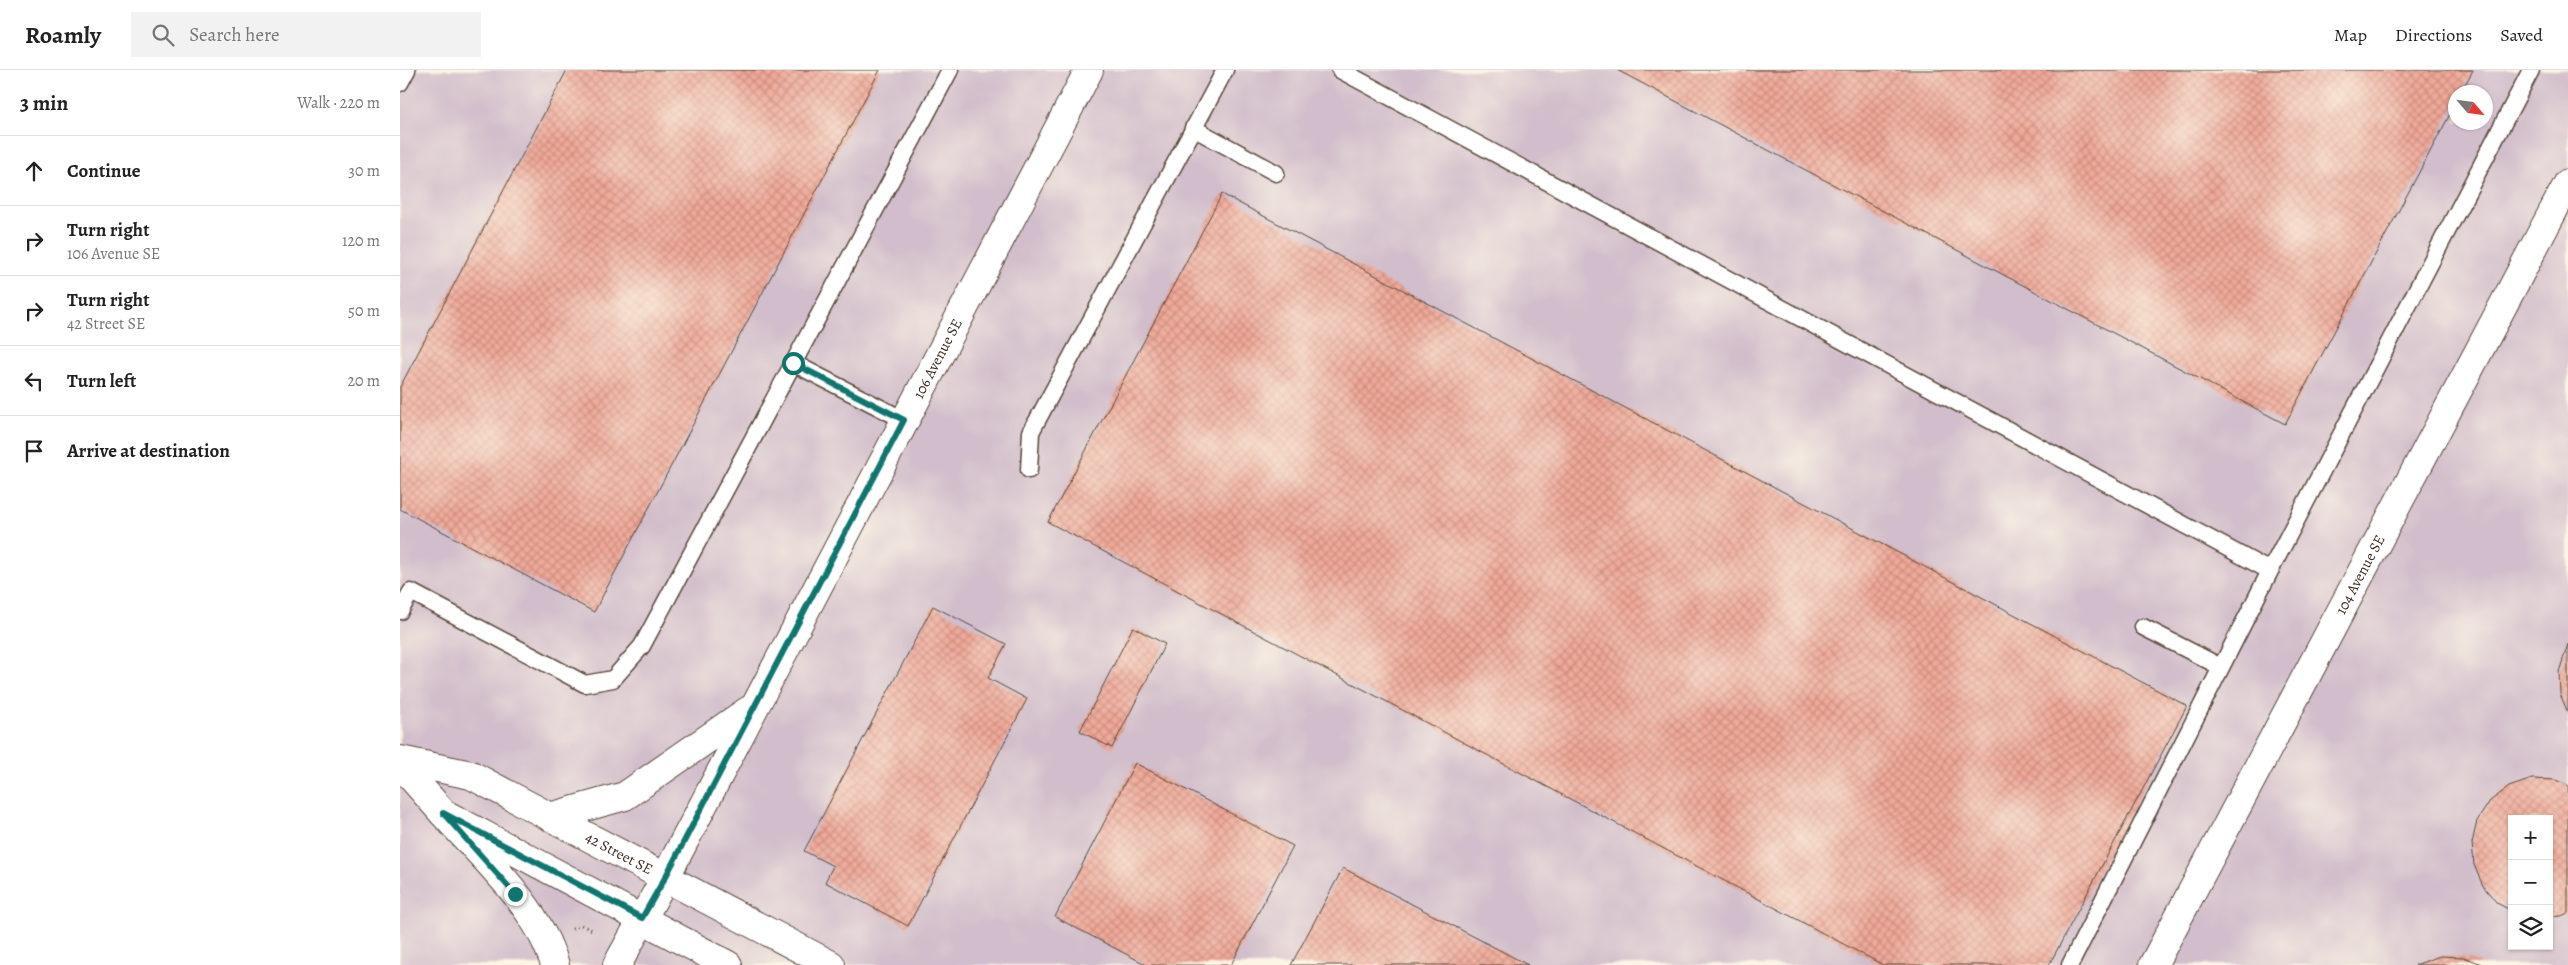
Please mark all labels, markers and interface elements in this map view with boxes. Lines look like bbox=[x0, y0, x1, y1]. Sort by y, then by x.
search box bbox=[131, 12, 481, 57]
text: Roamly bbox=[25, 19, 101, 51]
icon: search bbox=[149, 21, 177, 49]
text: Search here bbox=[189, 22, 280, 48]
text: Map bbox=[2334, 23, 2367, 47]
text: Directions bbox=[2395, 23, 2472, 47]
text: Saved bbox=[2500, 23, 2543, 47]
north arrow bbox=[2448, 85, 2493, 130]
text: 3 min bbox=[20, 89, 68, 117]
text: Walk · 220 m bbox=[297, 92, 380, 114]
icon: ahead bbox=[20, 157, 48, 185]
text: Continue bbox=[67, 158, 141, 184]
text: 30 m bbox=[348, 160, 380, 182]
text: Turn right bbox=[67, 217, 149, 243]
icon: right bbox=[20, 227, 48, 255]
text: 120 m bbox=[342, 230, 380, 252]
text: 106 Avenue SE bbox=[67, 243, 160, 265]
text: Turn right bbox=[67, 287, 149, 313]
icon: right bbox=[20, 297, 48, 325]
text: 50 m bbox=[348, 300, 380, 322]
text: 42 Street SE bbox=[67, 313, 145, 335]
street label: 106 Avenue SE bbox=[908, 315, 967, 402]
route start bbox=[782, 352, 805, 375]
icon: left bbox=[20, 367, 48, 395]
text: Turn left bbox=[67, 368, 136, 394]
text: 20 m bbox=[347, 370, 380, 392]
icon: arrive bbox=[20, 437, 48, 465]
text: Arrive at destination bbox=[67, 438, 230, 464]
street label: 104 Avenue SE bbox=[2331, 531, 2390, 618]
map controls bbox=[2508, 815, 2553, 950]
button: + bbox=[2508, 815, 2553, 860]
street label: 42 Street SE bbox=[582, 827, 656, 879]
button: − bbox=[2508, 860, 2553, 905]
route end bbox=[504, 883, 527, 906]
button: layers bbox=[2508, 905, 2553, 950]

